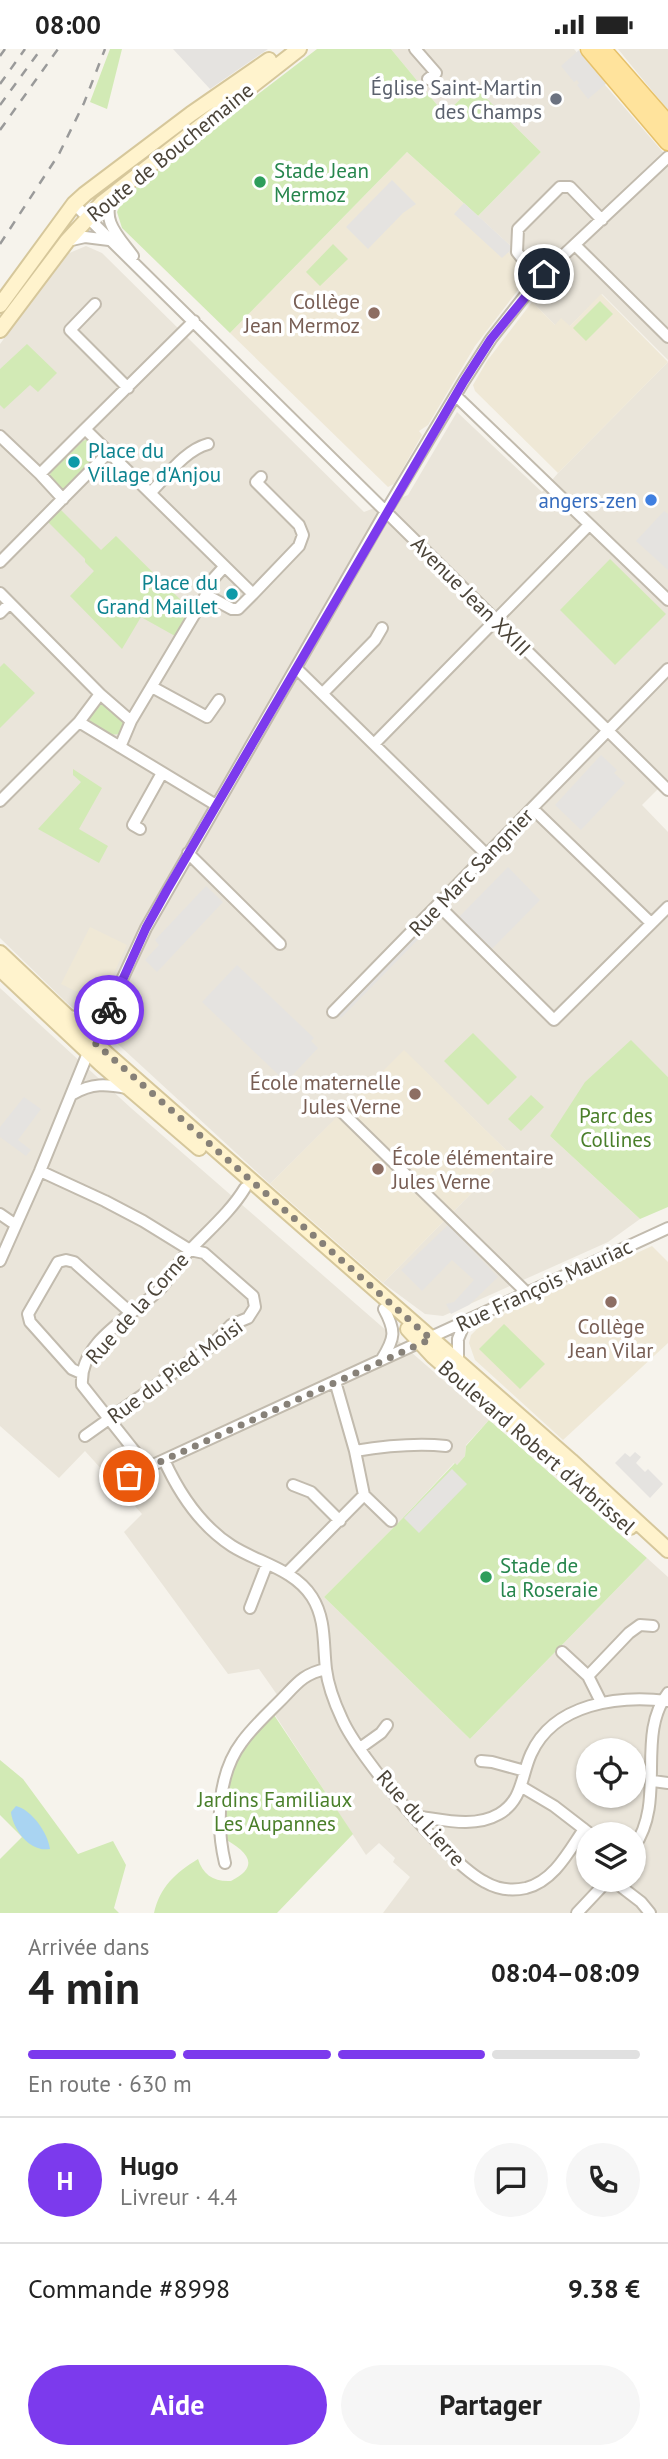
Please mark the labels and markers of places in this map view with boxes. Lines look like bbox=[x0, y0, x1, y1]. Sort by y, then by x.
place label: Église Saint-Martin des Champs bbox=[371, 74, 542, 125]
marker: Église Saint-Martin des Champs bbox=[548, 91, 564, 107]
place label: Stade Jean Mermoz bbox=[274, 157, 369, 208]
marker: Stade Jean Mermoz bbox=[252, 174, 268, 190]
pin bbox=[514, 244, 574, 304]
place label: Collège Jean Mermoz bbox=[243, 288, 360, 339]
marker: Collège Jean Mermoz bbox=[366, 305, 382, 321]
place label: Place du Village d'Anjou bbox=[87, 437, 221, 488]
marker: Place du Village d'Anjou bbox=[66, 454, 82, 470]
place label: angers-zen bbox=[538, 487, 637, 514]
marker: angers-zen bbox=[643, 492, 659, 508]
place label: Place du Grand Maillet bbox=[96, 569, 218, 620]
marker: Place du Grand Maillet bbox=[224, 586, 240, 602]
place label: École maternelle Jules Verne bbox=[250, 1069, 401, 1120]
marker: École maternelle Jules Verne bbox=[407, 1086, 423, 1102]
place label: École élémentaire Jules Verne bbox=[391, 1144, 554, 1195]
marker: École élémentaire Jules Verne bbox=[370, 1161, 386, 1177]
marker: Collège Jean Vilar bbox=[603, 1294, 619, 1310]
place label: Collège Jean Vilar bbox=[568, 1313, 653, 1364]
pin bbox=[99, 1446, 159, 1506]
place label: Stade de la Roseraie bbox=[500, 1552, 598, 1603]
marker: Stade de la Roseraie bbox=[478, 1569, 494, 1585]

